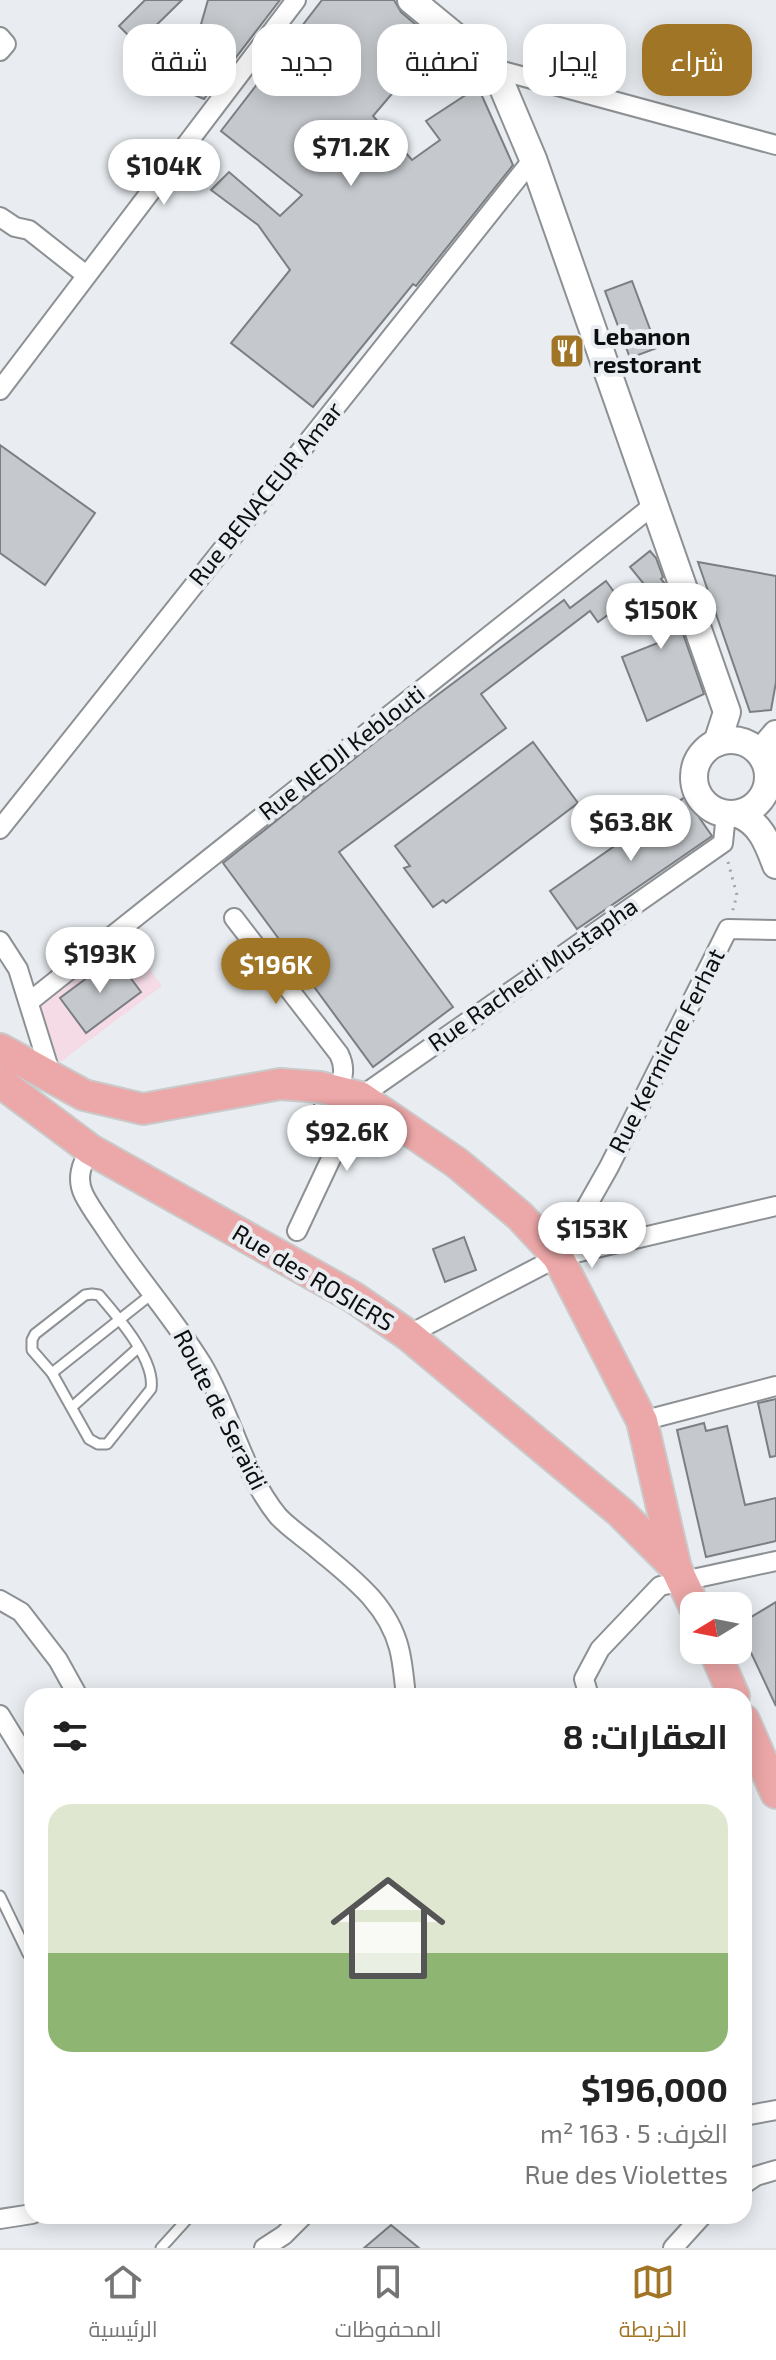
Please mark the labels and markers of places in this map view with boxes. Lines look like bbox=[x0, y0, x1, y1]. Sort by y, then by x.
pin: $71.2K bbox=[286, 120, 416, 188]
pin: $104K bbox=[108, 139, 220, 207]
place label: Lebanon restorant bbox=[593, 321, 702, 378]
restaurant icon: Lebanon restorant bbox=[548, 332, 586, 370]
pin: $150K bbox=[605, 583, 717, 651]
pin: $63.8K bbox=[566, 795, 696, 863]
pin: $193K bbox=[44, 927, 156, 995]
pin: $196K bbox=[220, 938, 332, 1006]
pin: $92.6K bbox=[282, 1105, 412, 1173]
pin: $153K bbox=[536, 1202, 648, 1270]

